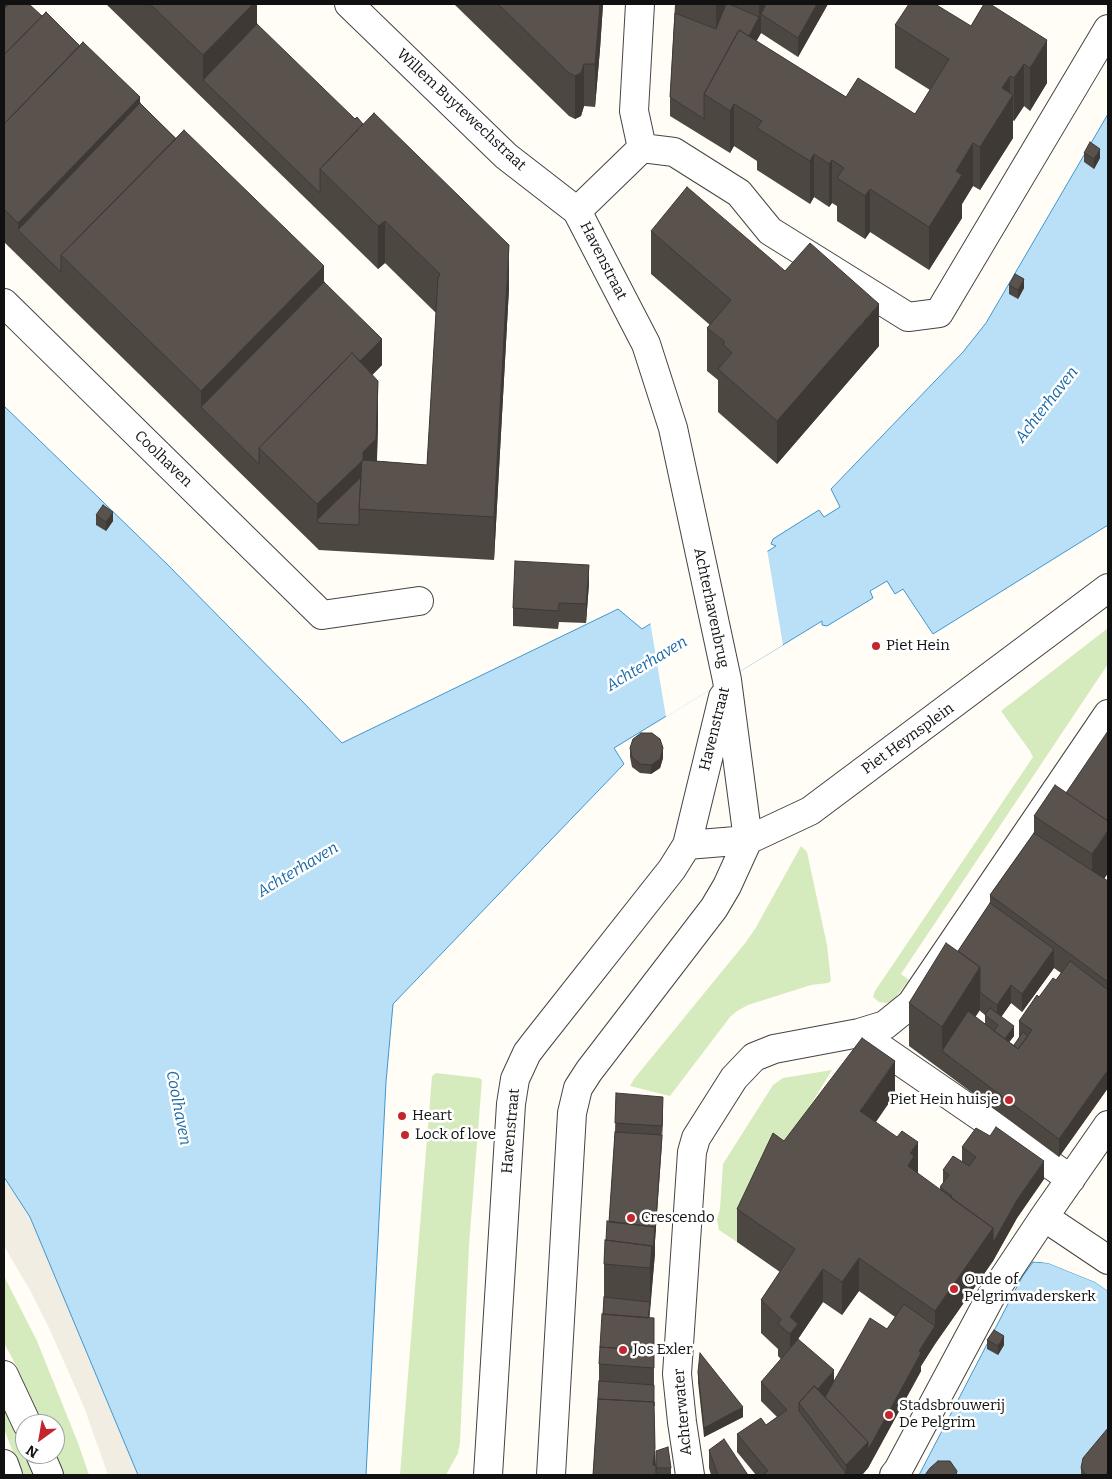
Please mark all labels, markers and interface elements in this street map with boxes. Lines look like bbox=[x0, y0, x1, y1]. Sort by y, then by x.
street label: Willem Buytewechstraat bbox=[393, 45, 529, 175]
street label: Havenstraat bbox=[576, 219, 630, 303]
water label: Achterhaven bbox=[1011, 363, 1083, 447]
street label: Coolhaven bbox=[130, 427, 196, 491]
street label: Achterhavenbrug bbox=[689, 546, 733, 670]
water label: Achterhaven bbox=[603, 632, 691, 696]
place label: Piet Hein bbox=[886, 637, 950, 655]
marker: Piet Hein bbox=[870, 640, 882, 652]
street label: Havenstraat bbox=[696, 685, 734, 773]
street label: Piet Heynsplein bbox=[858, 700, 958, 778]
water label: Achterhaven bbox=[254, 838, 342, 902]
water label: Coolhaven bbox=[161, 1069, 195, 1147]
street label: Havenstraat bbox=[498, 1088, 524, 1174]
place label: Piet Hein huisje bbox=[890, 1091, 999, 1109]
marker: Piet Hein huisje bbox=[1003, 1094, 1015, 1106]
place label: Heart bbox=[412, 1107, 452, 1125]
marker: Heart bbox=[396, 1110, 408, 1122]
place label: Lock of love bbox=[415, 1126, 496, 1144]
marker: Lock of love bbox=[399, 1129, 411, 1141]
place label: Crescendo bbox=[641, 1209, 715, 1227]
marker: Crescendo bbox=[625, 1212, 637, 1224]
place label: Oude of Pelgrimvaderskerk bbox=[964, 1271, 1096, 1306]
marker: Oude of Pelgrimvaderskerk bbox=[948, 1283, 960, 1295]
place label: Jos Exler bbox=[633, 1341, 693, 1359]
marker: Jos Exler bbox=[617, 1344, 629, 1356]
street label: Achterwater bbox=[670, 1368, 696, 1456]
place label: Stadsbrouwerij De Pelgrim bbox=[899, 1397, 1005, 1432]
marker: Stadsbrouwerij De Pelgrim bbox=[883, 1409, 895, 1421]
north arrow bbox=[15, 1414, 65, 1464]
text: N bbox=[23, 1441, 41, 1461]

